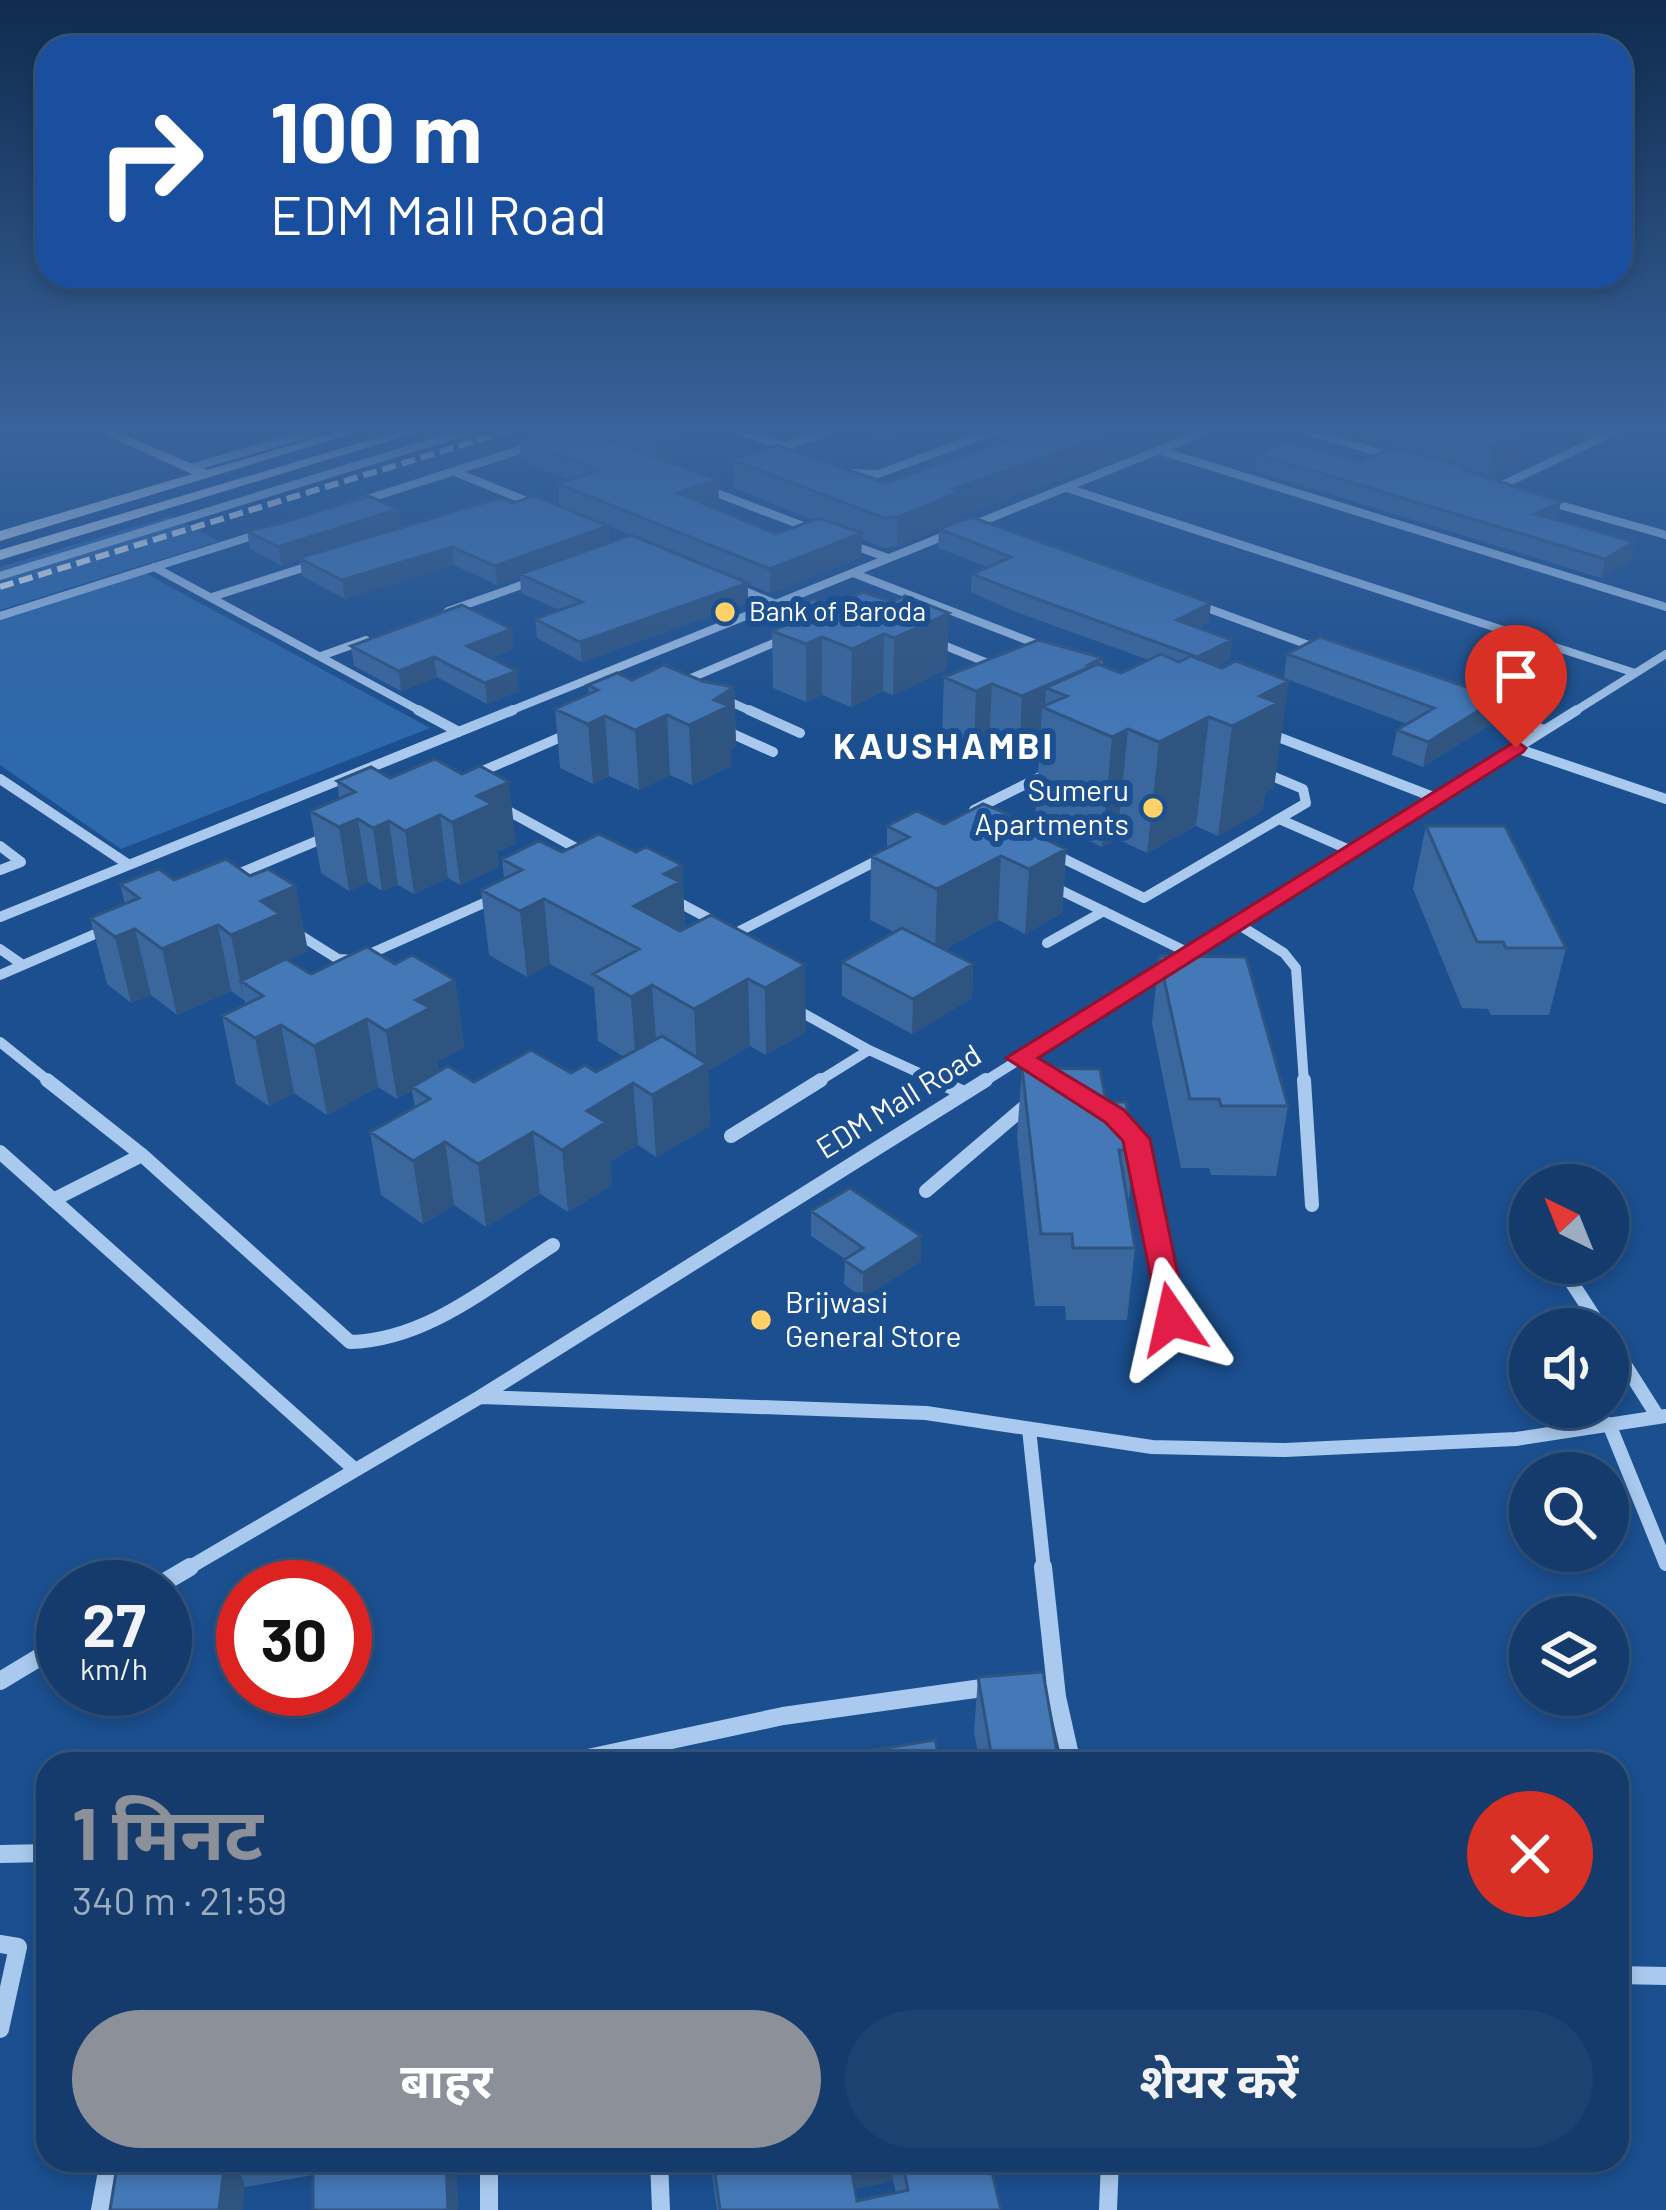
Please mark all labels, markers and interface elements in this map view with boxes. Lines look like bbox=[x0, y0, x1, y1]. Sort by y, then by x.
text: 100 m bbox=[270, 79, 482, 180]
icon: right bbox=[72, 84, 228, 240]
text: EDM Mall Road bbox=[270, 181, 607, 246]
place label: Bank of Baroda bbox=[749, 594, 926, 626]
marker: Bank of Baroda bbox=[712, 599, 738, 625]
pin bbox=[1465, 625, 1567, 748]
icon: arrive bbox=[1483, 643, 1549, 709]
district label: KAUSHAMBI bbox=[833, 723, 1055, 766]
place label: Sumeru Apartments bbox=[975, 771, 1129, 841]
marker: Sumeru Apartments bbox=[1140, 795, 1166, 821]
street label: EDM Mall Road bbox=[809, 1035, 987, 1165]
north arrow bbox=[1509, 1164, 1629, 1284]
map controls bbox=[1509, 1164, 1629, 1716]
position arrow bbox=[1109, 1256, 1235, 1382]
place label: Brijwasi General Store bbox=[785, 1283, 962, 1353]
marker: Brijwasi General Store bbox=[748, 1307, 774, 1333]
button: sound bbox=[1509, 1308, 1629, 1428]
button: search bbox=[1509, 1452, 1629, 1572]
speed limit sign: 30 bbox=[216, 1560, 372, 1716]
text: 27 bbox=[82, 1587, 146, 1659]
button: layers bbox=[1509, 1596, 1629, 1716]
text: km/h bbox=[80, 1650, 148, 1686]
text: 1 मिनट bbox=[72, 1788, 263, 1874]
button: close bbox=[1467, 1791, 1593, 1917]
text: 340 m · 21:59 bbox=[72, 1876, 287, 1923]
button: बाहर bbox=[72, 2010, 821, 2148]
button: शेयर करें bbox=[845, 2010, 1593, 2148]

